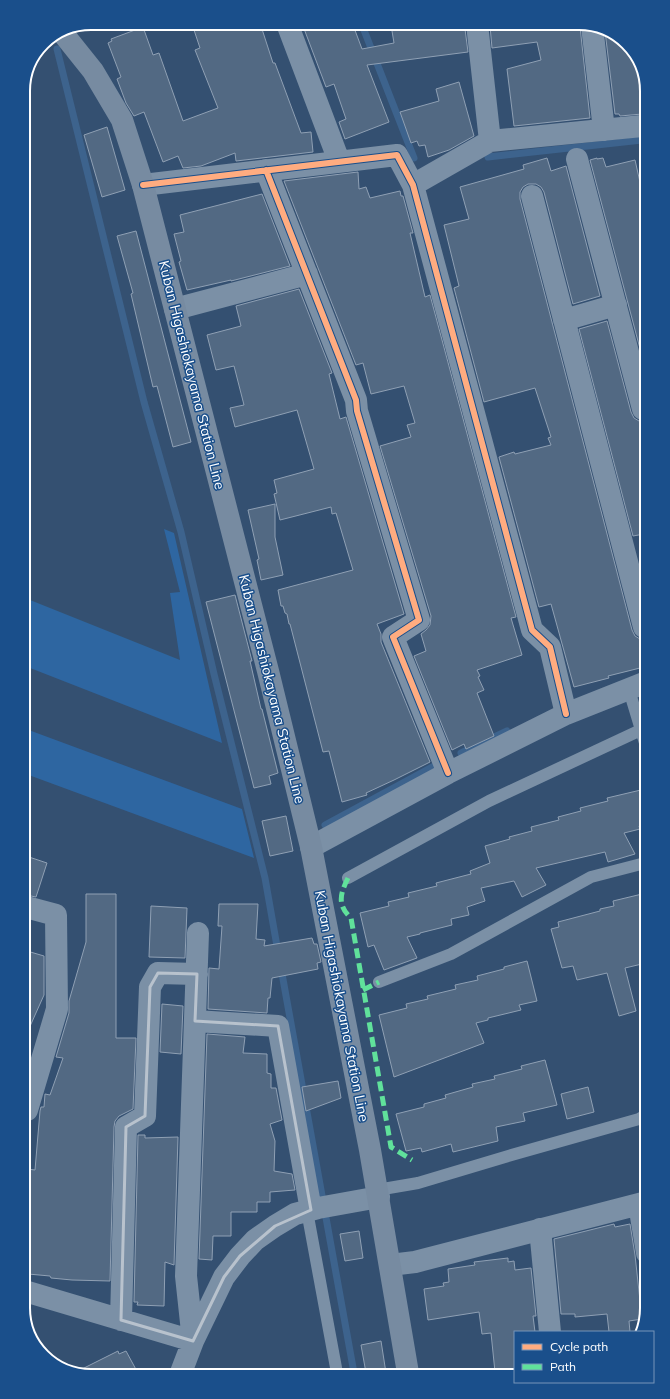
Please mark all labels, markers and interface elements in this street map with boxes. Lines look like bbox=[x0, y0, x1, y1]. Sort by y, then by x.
street label: Kuban Higashiokayama Station Line bbox=[155, 259, 229, 491]
street label: Kuban Higashiokayama Station Line bbox=[235, 573, 309, 805]
street label: Kuban Higashiokayama Station Line bbox=[311, 889, 373, 1123]
legend bbox=[514, 1331, 654, 1383]
text: Cycle path bbox=[550, 1339, 608, 1354]
text: Path bbox=[550, 1359, 576, 1374]

